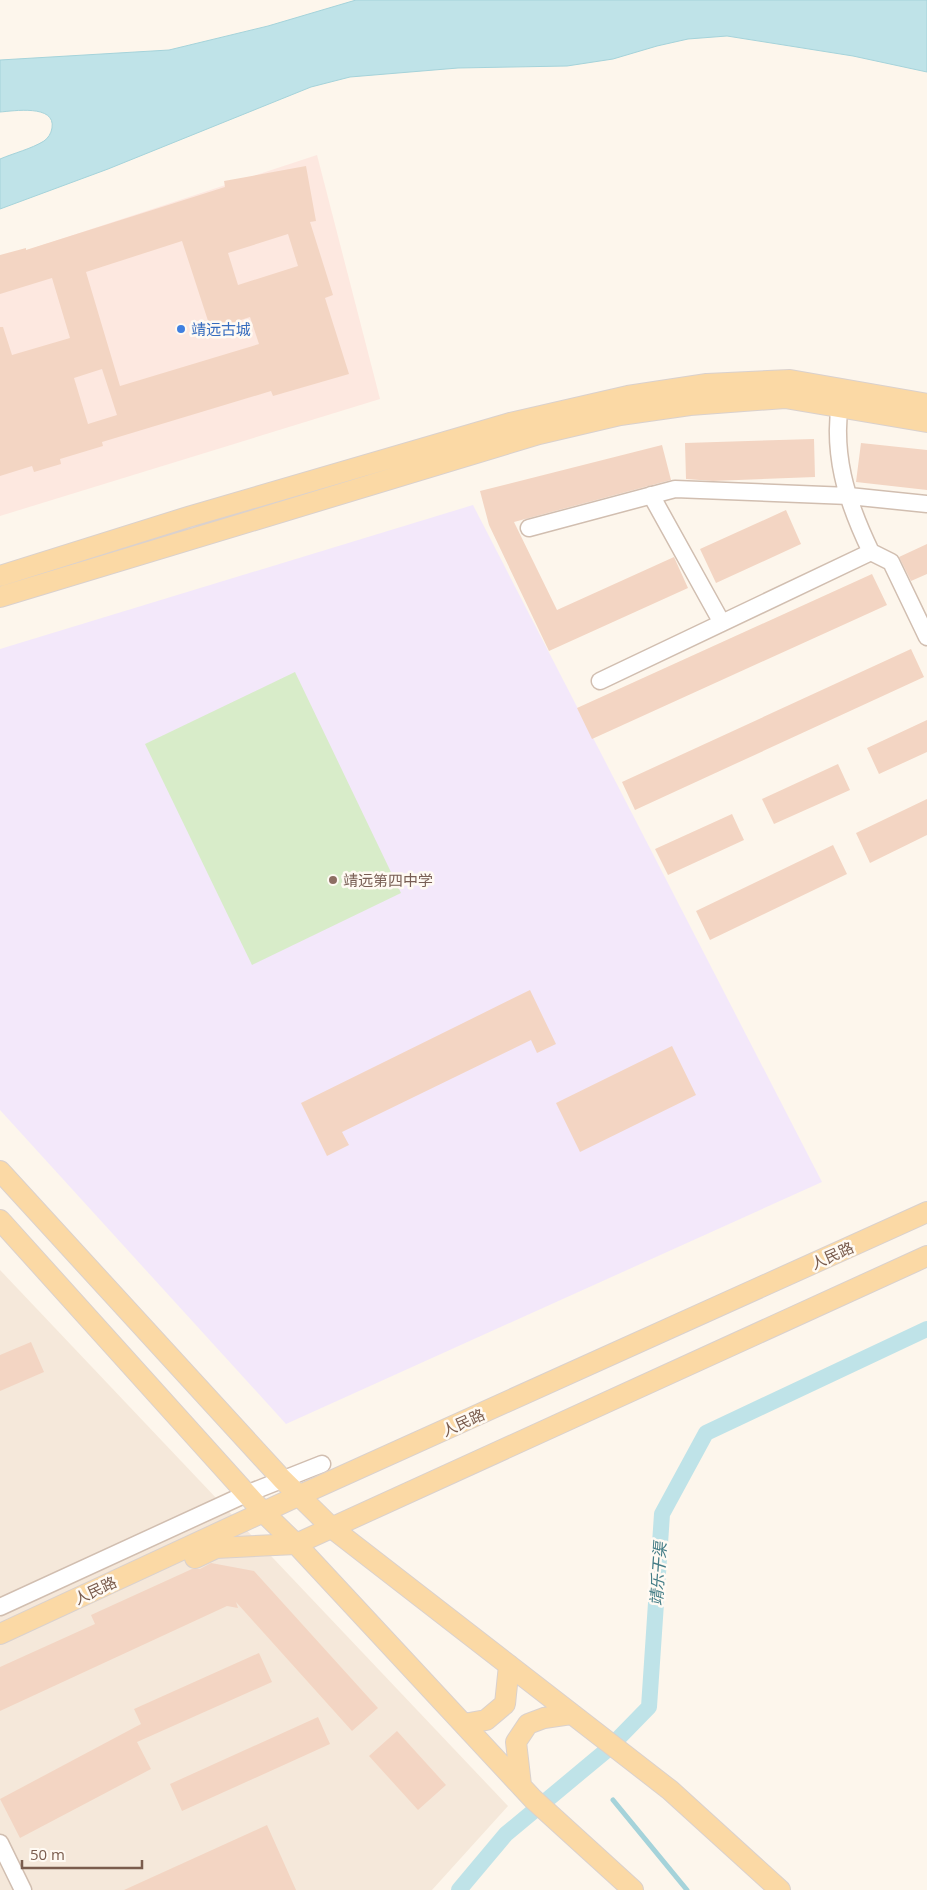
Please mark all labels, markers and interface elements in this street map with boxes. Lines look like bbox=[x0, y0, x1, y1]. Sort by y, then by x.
place label: 靖远古城 bbox=[191, 319, 251, 339]
marker: 靖远古城 bbox=[175, 323, 187, 335]
place label: 靖远第四中学 bbox=[343, 870, 433, 890]
marker: 靖远第四中学 bbox=[327, 874, 339, 886]
street label: 人民路 bbox=[807, 1237, 857, 1273]
street label: 人民路 bbox=[438, 1404, 488, 1440]
water label: 靖乐干渠 bbox=[645, 1539, 671, 1607]
street label: 人民路 bbox=[70, 1571, 120, 1609]
scale bar bbox=[22, 1838, 142, 1870]
text: 50 m bbox=[30, 1844, 65, 1864]

